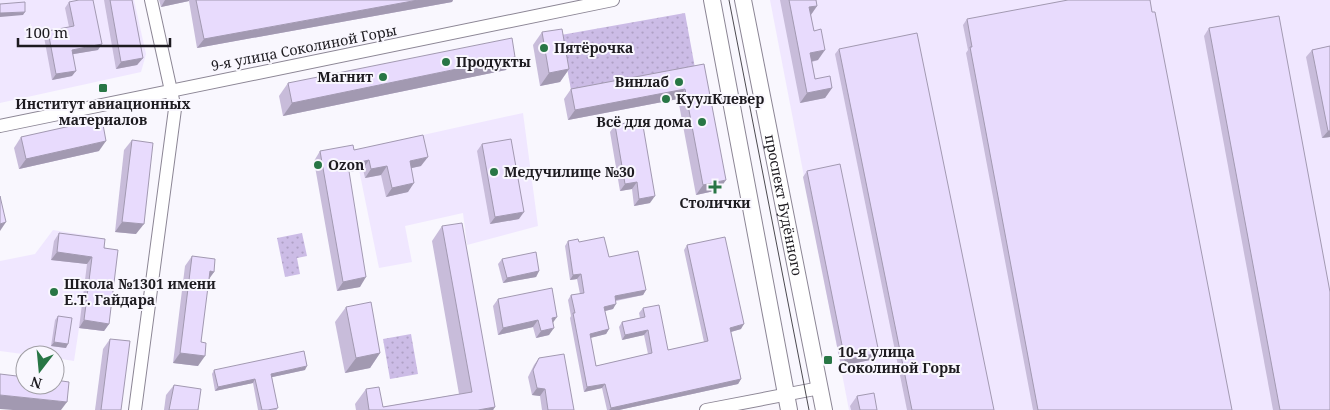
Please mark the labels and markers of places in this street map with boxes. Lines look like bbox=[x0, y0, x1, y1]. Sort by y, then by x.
place label: Пятёрочка bbox=[554, 38, 633, 57]
marker: Пятёрочка bbox=[538, 42, 550, 54]
place label: Продукты bbox=[456, 52, 531, 71]
marker: Продукты bbox=[440, 56, 452, 68]
place label: Магнит bbox=[317, 67, 373, 86]
marker: Магнит bbox=[377, 71, 389, 83]
place label: Винлаб bbox=[615, 72, 669, 91]
marker: Винлаб bbox=[673, 76, 685, 88]
marker: Институт авиационных материалов bbox=[97, 82, 109, 94]
place label: КуулКлевер bbox=[676, 89, 764, 108]
marker: КуулКлевер bbox=[660, 93, 672, 105]
place label: Институт авиационных материалов bbox=[15, 94, 191, 129]
place label: Всё для дома bbox=[596, 112, 692, 131]
marker: Всё для дома bbox=[696, 116, 708, 128]
place label: Ozon bbox=[328, 155, 364, 174]
marker: Ozon bbox=[312, 159, 324, 171]
place label: Медучилище №30 bbox=[504, 162, 635, 181]
marker: Медучилище №30 bbox=[488, 166, 500, 178]
marker: Столички bbox=[709, 181, 721, 193]
place label: Столички bbox=[679, 193, 751, 212]
place label: Школа №1301 имени Е.Т. Гайдара bbox=[64, 274, 216, 309]
marker: Школа №1301 имени Е.Т. Гайдара bbox=[48, 286, 60, 298]
place label: 10-я улица Соколиной Горы bbox=[838, 342, 961, 377]
marker: 10-я улица Соколиной Горы bbox=[822, 354, 834, 366]

